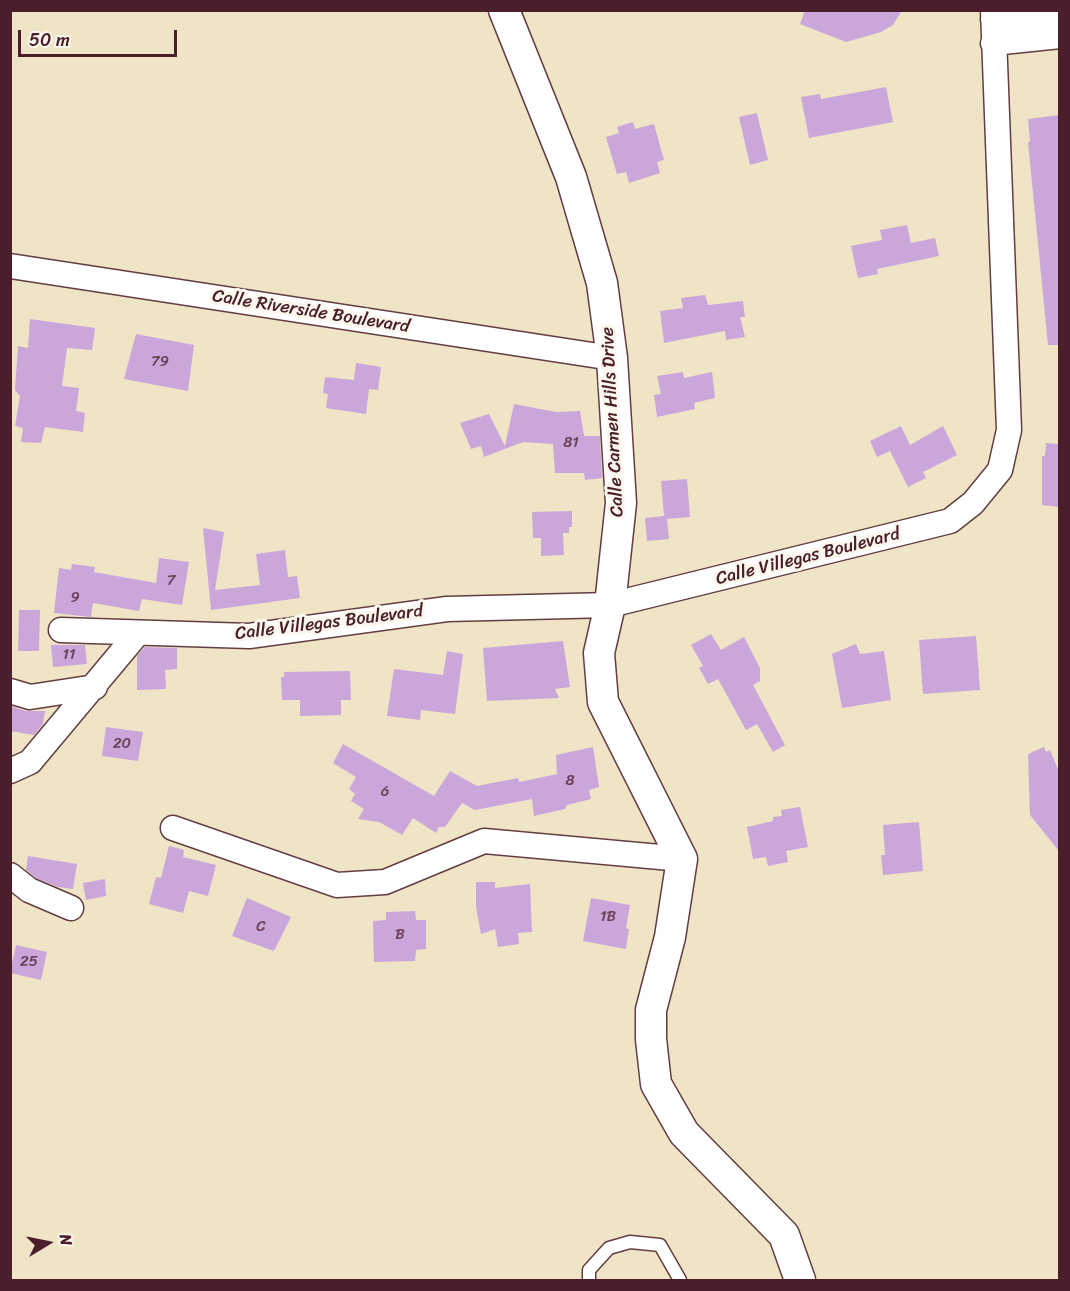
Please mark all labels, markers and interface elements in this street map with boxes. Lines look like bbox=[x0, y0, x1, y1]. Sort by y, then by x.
scale bar bbox=[21, 18, 180, 56]
text: 50 m bbox=[29, 24, 70, 56]
street label: Calle Riverside Boulevard bbox=[211, 286, 411, 338]
street label: Calle Carmen Hills Drive bbox=[597, 326, 629, 518]
house number: 79 bbox=[151, 353, 169, 371]
house number: 81 bbox=[563, 434, 579, 452]
street label: Calle Villegas Boulevard bbox=[714, 524, 902, 590]
house number: 7 bbox=[167, 572, 175, 590]
house number: 9 bbox=[70, 589, 80, 607]
street label: Calle Villegas Boulevard bbox=[234, 601, 424, 645]
house number: 11 bbox=[63, 646, 75, 664]
house number: 20 bbox=[113, 735, 131, 753]
house number: 8 bbox=[565, 772, 575, 790]
house number: 6 bbox=[381, 783, 389, 801]
house number: 1B bbox=[600, 908, 616, 926]
house number: C bbox=[256, 918, 266, 936]
house number: B bbox=[395, 926, 405, 944]
house number: 25 bbox=[20, 953, 38, 971]
north arrow bbox=[18, 1213, 78, 1273]
text: N bbox=[51, 1232, 81, 1248]

